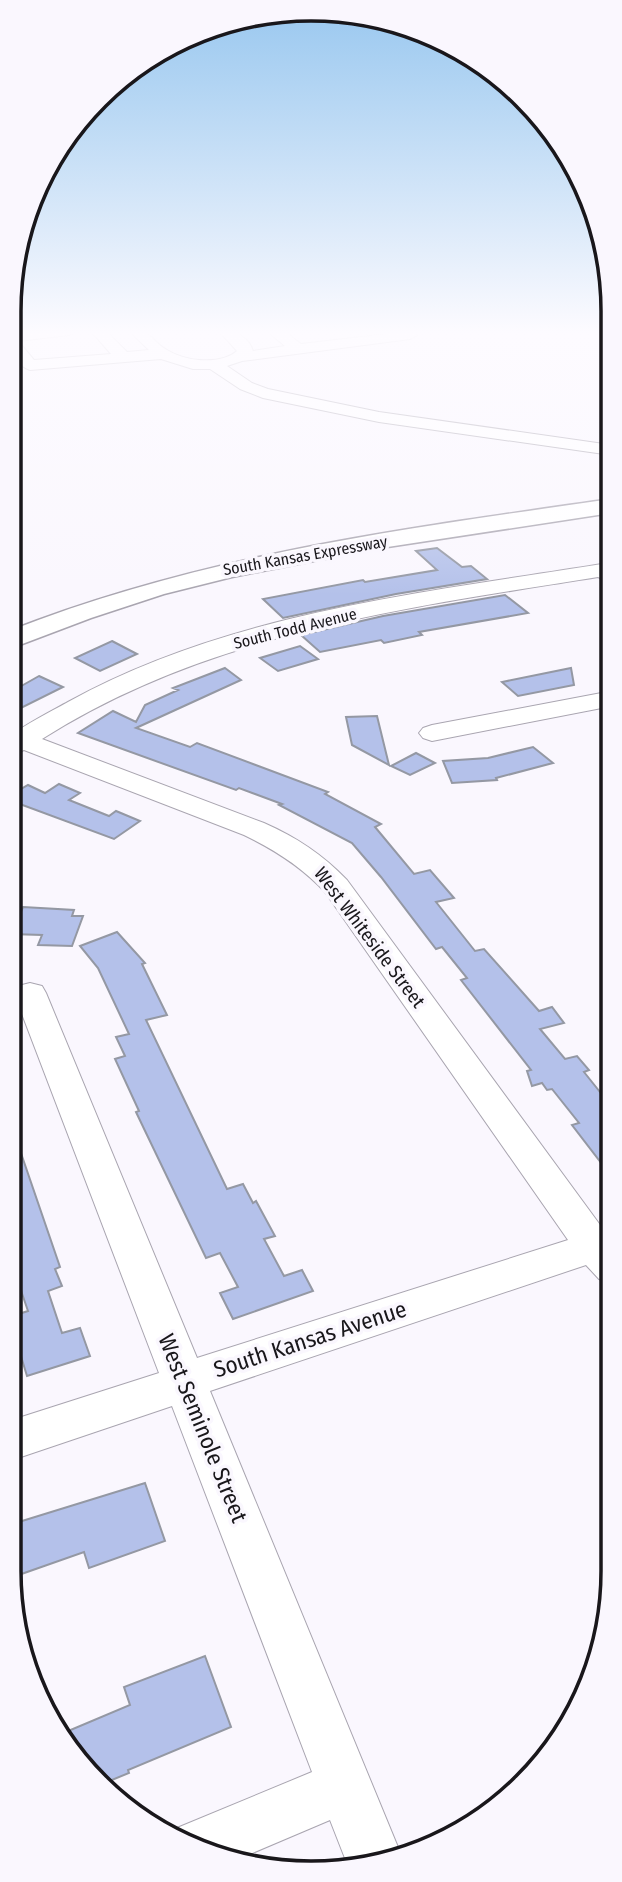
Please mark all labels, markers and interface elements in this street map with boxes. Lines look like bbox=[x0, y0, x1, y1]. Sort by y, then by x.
street label: South Kansas Expressway bbox=[222, 532, 389, 579]
street label: South Todd Avenue bbox=[232, 604, 359, 653]
street label: West Whiteside Street bbox=[309, 862, 430, 1013]
street label: South Kansas Avenue bbox=[210, 1295, 410, 1383]
street label: West Seminole Street bbox=[152, 1330, 254, 1527]

